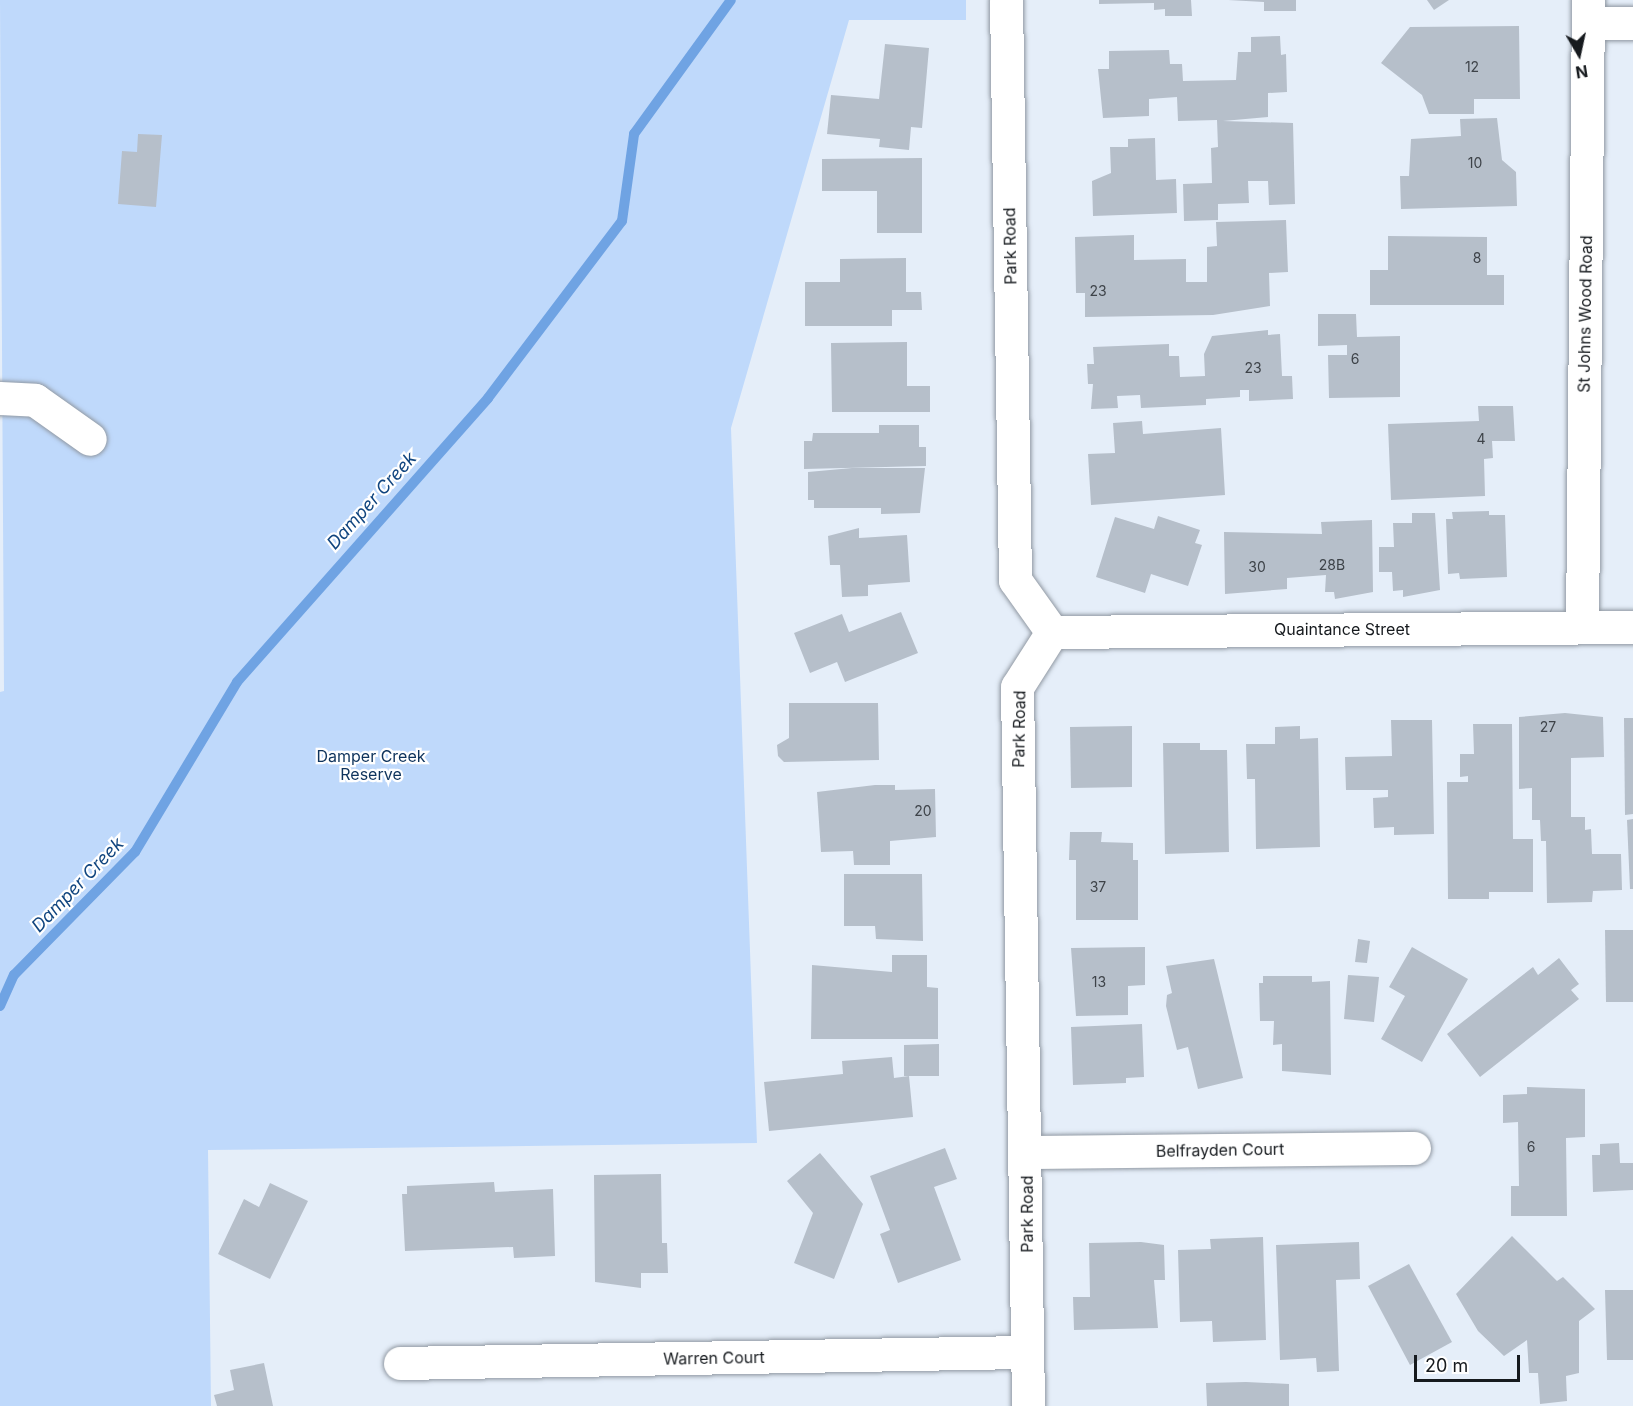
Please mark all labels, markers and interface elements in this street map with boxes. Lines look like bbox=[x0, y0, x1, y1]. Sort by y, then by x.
north arrow bbox=[1549, 24, 1609, 84]
house number: 12 bbox=[1465, 59, 1479, 75]
text: N bbox=[1574, 61, 1589, 83]
house number: 10 bbox=[1468, 155, 1482, 171]
street label: Park Road bbox=[1000, 207, 1020, 285]
street label: St Johns Wood Road bbox=[1574, 235, 1596, 393]
house number: 8 bbox=[1473, 250, 1481, 266]
house number: 23 bbox=[1089, 283, 1107, 299]
house number: 6 bbox=[1351, 351, 1359, 367]
house number: 23 bbox=[1244, 360, 1262, 376]
house number: 4 bbox=[1476, 431, 1486, 447]
water label: Damper Creek bbox=[323, 448, 421, 554]
house number: 28B bbox=[1319, 557, 1345, 573]
house number: 30 bbox=[1248, 559, 1266, 575]
street label: Quaintance Street bbox=[1274, 619, 1410, 639]
street label: Park Road bbox=[1009, 690, 1029, 768]
house number: 27 bbox=[1540, 719, 1556, 735]
park label: Damper Creek Reserve bbox=[316, 746, 426, 784]
house number: 20 bbox=[914, 803, 932, 819]
water label: Damper Creek bbox=[27, 833, 129, 937]
house number: 37 bbox=[1090, 879, 1106, 895]
house number: 13 bbox=[1092, 974, 1106, 990]
street label: Belfrayden Court bbox=[1156, 1139, 1284, 1161]
house number: 6 bbox=[1527, 1139, 1535, 1155]
street label: Park Road bbox=[1017, 1175, 1037, 1253]
scale bar bbox=[1417, 1343, 1524, 1381]
street label: Warren Court bbox=[663, 1348, 765, 1368]
text: 20 m bbox=[1425, 1355, 1468, 1376]

